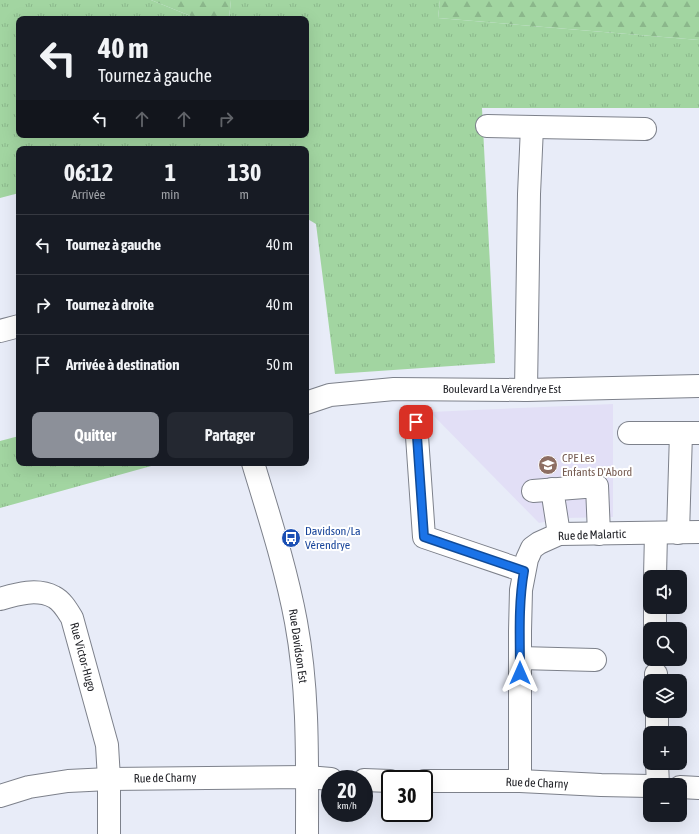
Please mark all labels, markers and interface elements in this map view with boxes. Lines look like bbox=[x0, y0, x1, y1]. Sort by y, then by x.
icon: left bbox=[32, 32, 84, 84]
text: 40 m bbox=[98, 32, 148, 64]
text: Tournez à gauche bbox=[98, 65, 212, 86]
icon: left bbox=[89, 108, 111, 130]
icon: ahead bbox=[131, 108, 153, 130]
icon: ahead bbox=[173, 108, 195, 130]
icon: right bbox=[215, 108, 237, 130]
text: 06:12 bbox=[64, 159, 113, 186]
text: 1 bbox=[165, 159, 176, 186]
text: 130 bbox=[227, 159, 261, 186]
text: Arrivée bbox=[71, 187, 105, 202]
text: min bbox=[161, 187, 180, 202]
text: m bbox=[240, 187, 249, 202]
icon: left bbox=[32, 234, 54, 256]
text: Tournez à gauche bbox=[66, 236, 161, 253]
text: 40 m bbox=[266, 236, 293, 253]
icon: right bbox=[32, 294, 54, 316]
text: Tournez à droite bbox=[66, 296, 154, 313]
text: 40 m bbox=[266, 296, 293, 313]
icon: arrive bbox=[32, 354, 54, 376]
text: Arrivée à destination bbox=[66, 356, 180, 373]
text: 50 m bbox=[266, 356, 293, 373]
street label: Boulevard La Vérendrye Est bbox=[443, 382, 562, 396]
pin bbox=[399, 405, 433, 439]
icon: arrive bbox=[405, 411, 427, 433]
button: Quitter bbox=[32, 412, 159, 458]
button: Partager bbox=[167, 412, 293, 458]
place label: CPE Les Enfants D'Abord bbox=[562, 451, 632, 479]
school or university icon: CPE Les Enfants D'Abord bbox=[537, 454, 559, 476]
place label: Davidson/La Vérendrye bbox=[305, 524, 361, 552]
bus stop icon: Davidson/La Vérendrye bbox=[280, 527, 302, 549]
street label: Rue de Malartic bbox=[558, 527, 627, 543]
map controls bbox=[643, 570, 687, 822]
button: sound bbox=[643, 570, 687, 614]
street label: Rue Davidson Est bbox=[286, 608, 310, 685]
street label: Rue Victor-Hugo bbox=[67, 621, 99, 693]
button: search bbox=[643, 622, 687, 666]
position arrow bbox=[499, 652, 541, 694]
button: layers bbox=[643, 674, 687, 718]
button: + bbox=[643, 726, 687, 770]
street label: Rue de Charny bbox=[133, 770, 197, 786]
speed limit sign: 30 bbox=[381, 770, 433, 822]
street label: Rue de Charny bbox=[505, 775, 569, 791]
button: − bbox=[643, 778, 687, 822]
text: 20 bbox=[338, 779, 356, 802]
text: km/h bbox=[337, 800, 357, 811]

